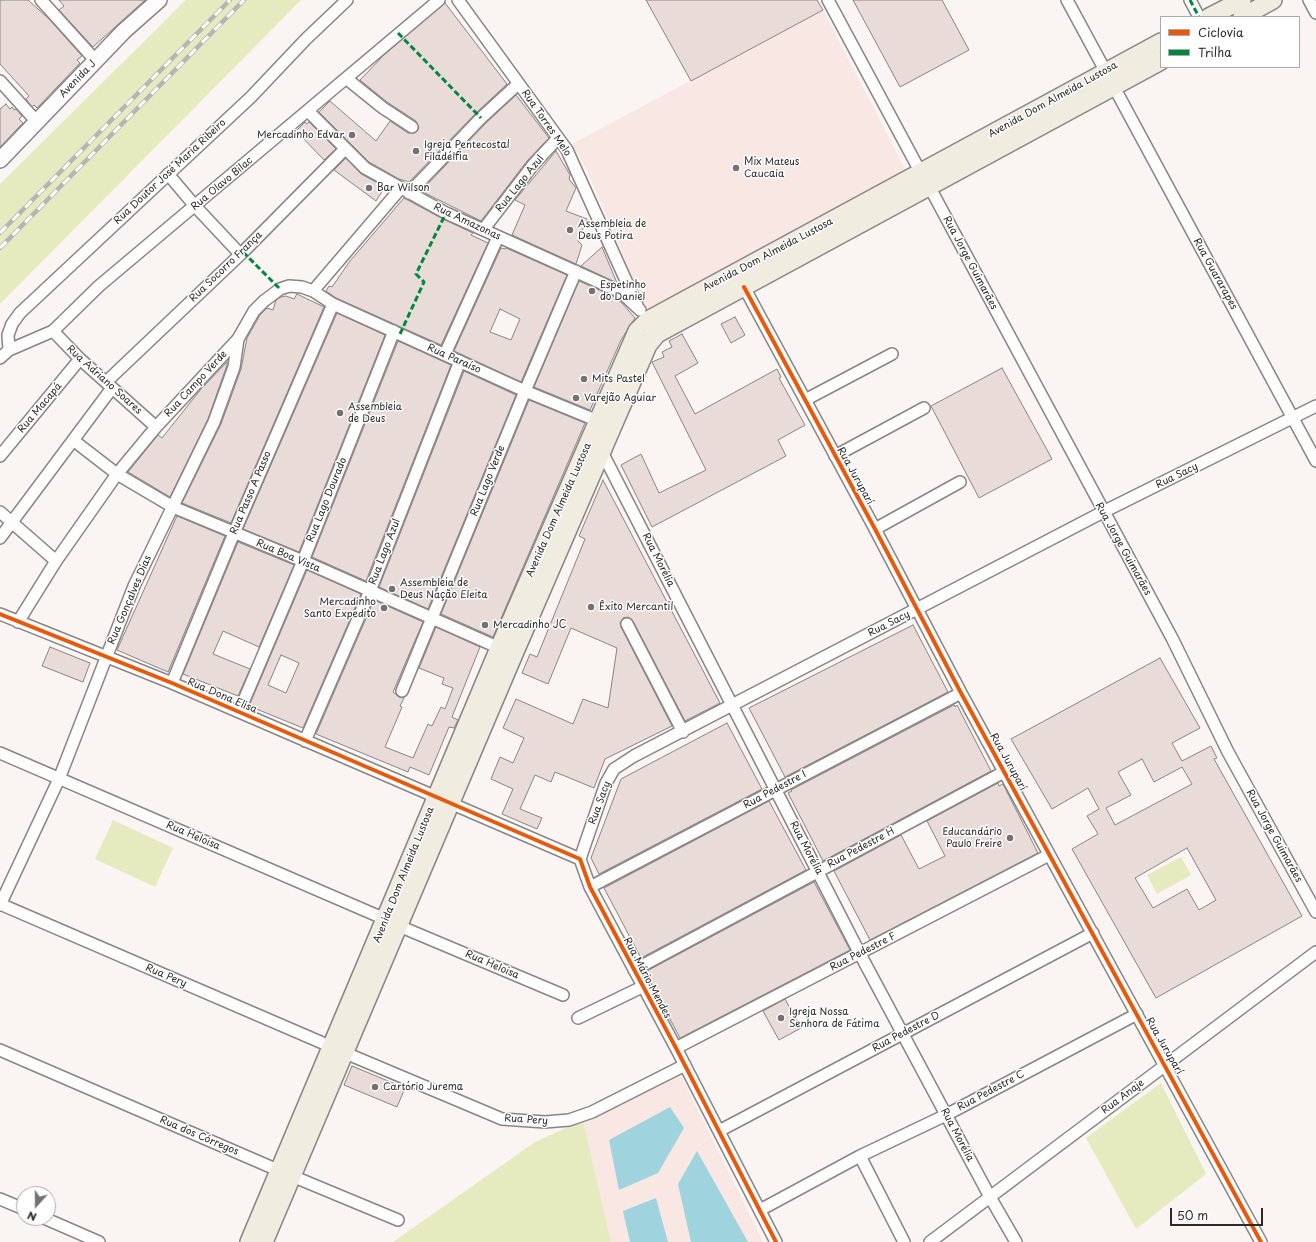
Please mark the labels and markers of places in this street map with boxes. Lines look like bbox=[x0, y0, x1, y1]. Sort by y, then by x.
place label: Mercadinho Edvar bbox=[257, 129, 344, 141]
marker: Mercadinho Edvar bbox=[347, 130, 357, 140]
place label: Igreja Pentecostal Filadélfia bbox=[424, 139, 510, 162]
marker: Igreja Pentecostal Filadélfia bbox=[411, 146, 421, 156]
place label: Mix Mateus Caucaia bbox=[744, 156, 799, 180]
marker: Mix Mateus Caucaia bbox=[731, 163, 741, 173]
place label: Bar Wilson bbox=[377, 182, 430, 194]
marker: Bar Wilson bbox=[364, 183, 374, 193]
place label: Assembleia de Deus Potira bbox=[578, 218, 646, 242]
marker: Assembleia de Deus Potira bbox=[565, 225, 575, 235]
place label: Espetinho do Daniel bbox=[600, 279, 646, 302]
marker: Espetinho do Daniel bbox=[587, 286, 597, 296]
place label: Mits Pastel bbox=[592, 373, 645, 385]
marker: Mits Pastel bbox=[579, 374, 589, 384]
place label: Varejão Aguiar bbox=[584, 392, 656, 404]
marker: Varejão Aguiar bbox=[571, 393, 581, 403]
place label: Assembleia de Deus bbox=[348, 401, 402, 424]
marker: Assembleia de Deus bbox=[335, 408, 345, 418]
place label: Assembleia de Deus Nação Eleita bbox=[400, 577, 488, 600]
marker: Assembleia de Deus Nação Eleita bbox=[387, 584, 397, 594]
place label: Mercadinho Santo Expedito bbox=[304, 596, 376, 620]
place label: Êxito Mercantil bbox=[599, 601, 673, 613]
marker: Êxito Mercantil bbox=[586, 602, 596, 612]
marker: Mercadinho Santo Expedito bbox=[379, 603, 389, 613]
place label: Mercadinho JC bbox=[493, 619, 567, 631]
marker: Mercadinho JC bbox=[480, 620, 490, 630]
place label: Educandário Paulo Freire bbox=[942, 826, 1002, 850]
marker: Educandário Paulo Freire bbox=[1005, 833, 1015, 843]
place label: Igreja Nossa Senhora de Fátima bbox=[789, 1006, 879, 1030]
marker: Igreja Nossa Senhora de Fátima bbox=[776, 1013, 786, 1023]
place label: Cartório Jurema bbox=[383, 1081, 463, 1093]
marker: Cartório Jurema bbox=[370, 1082, 380, 1092]

